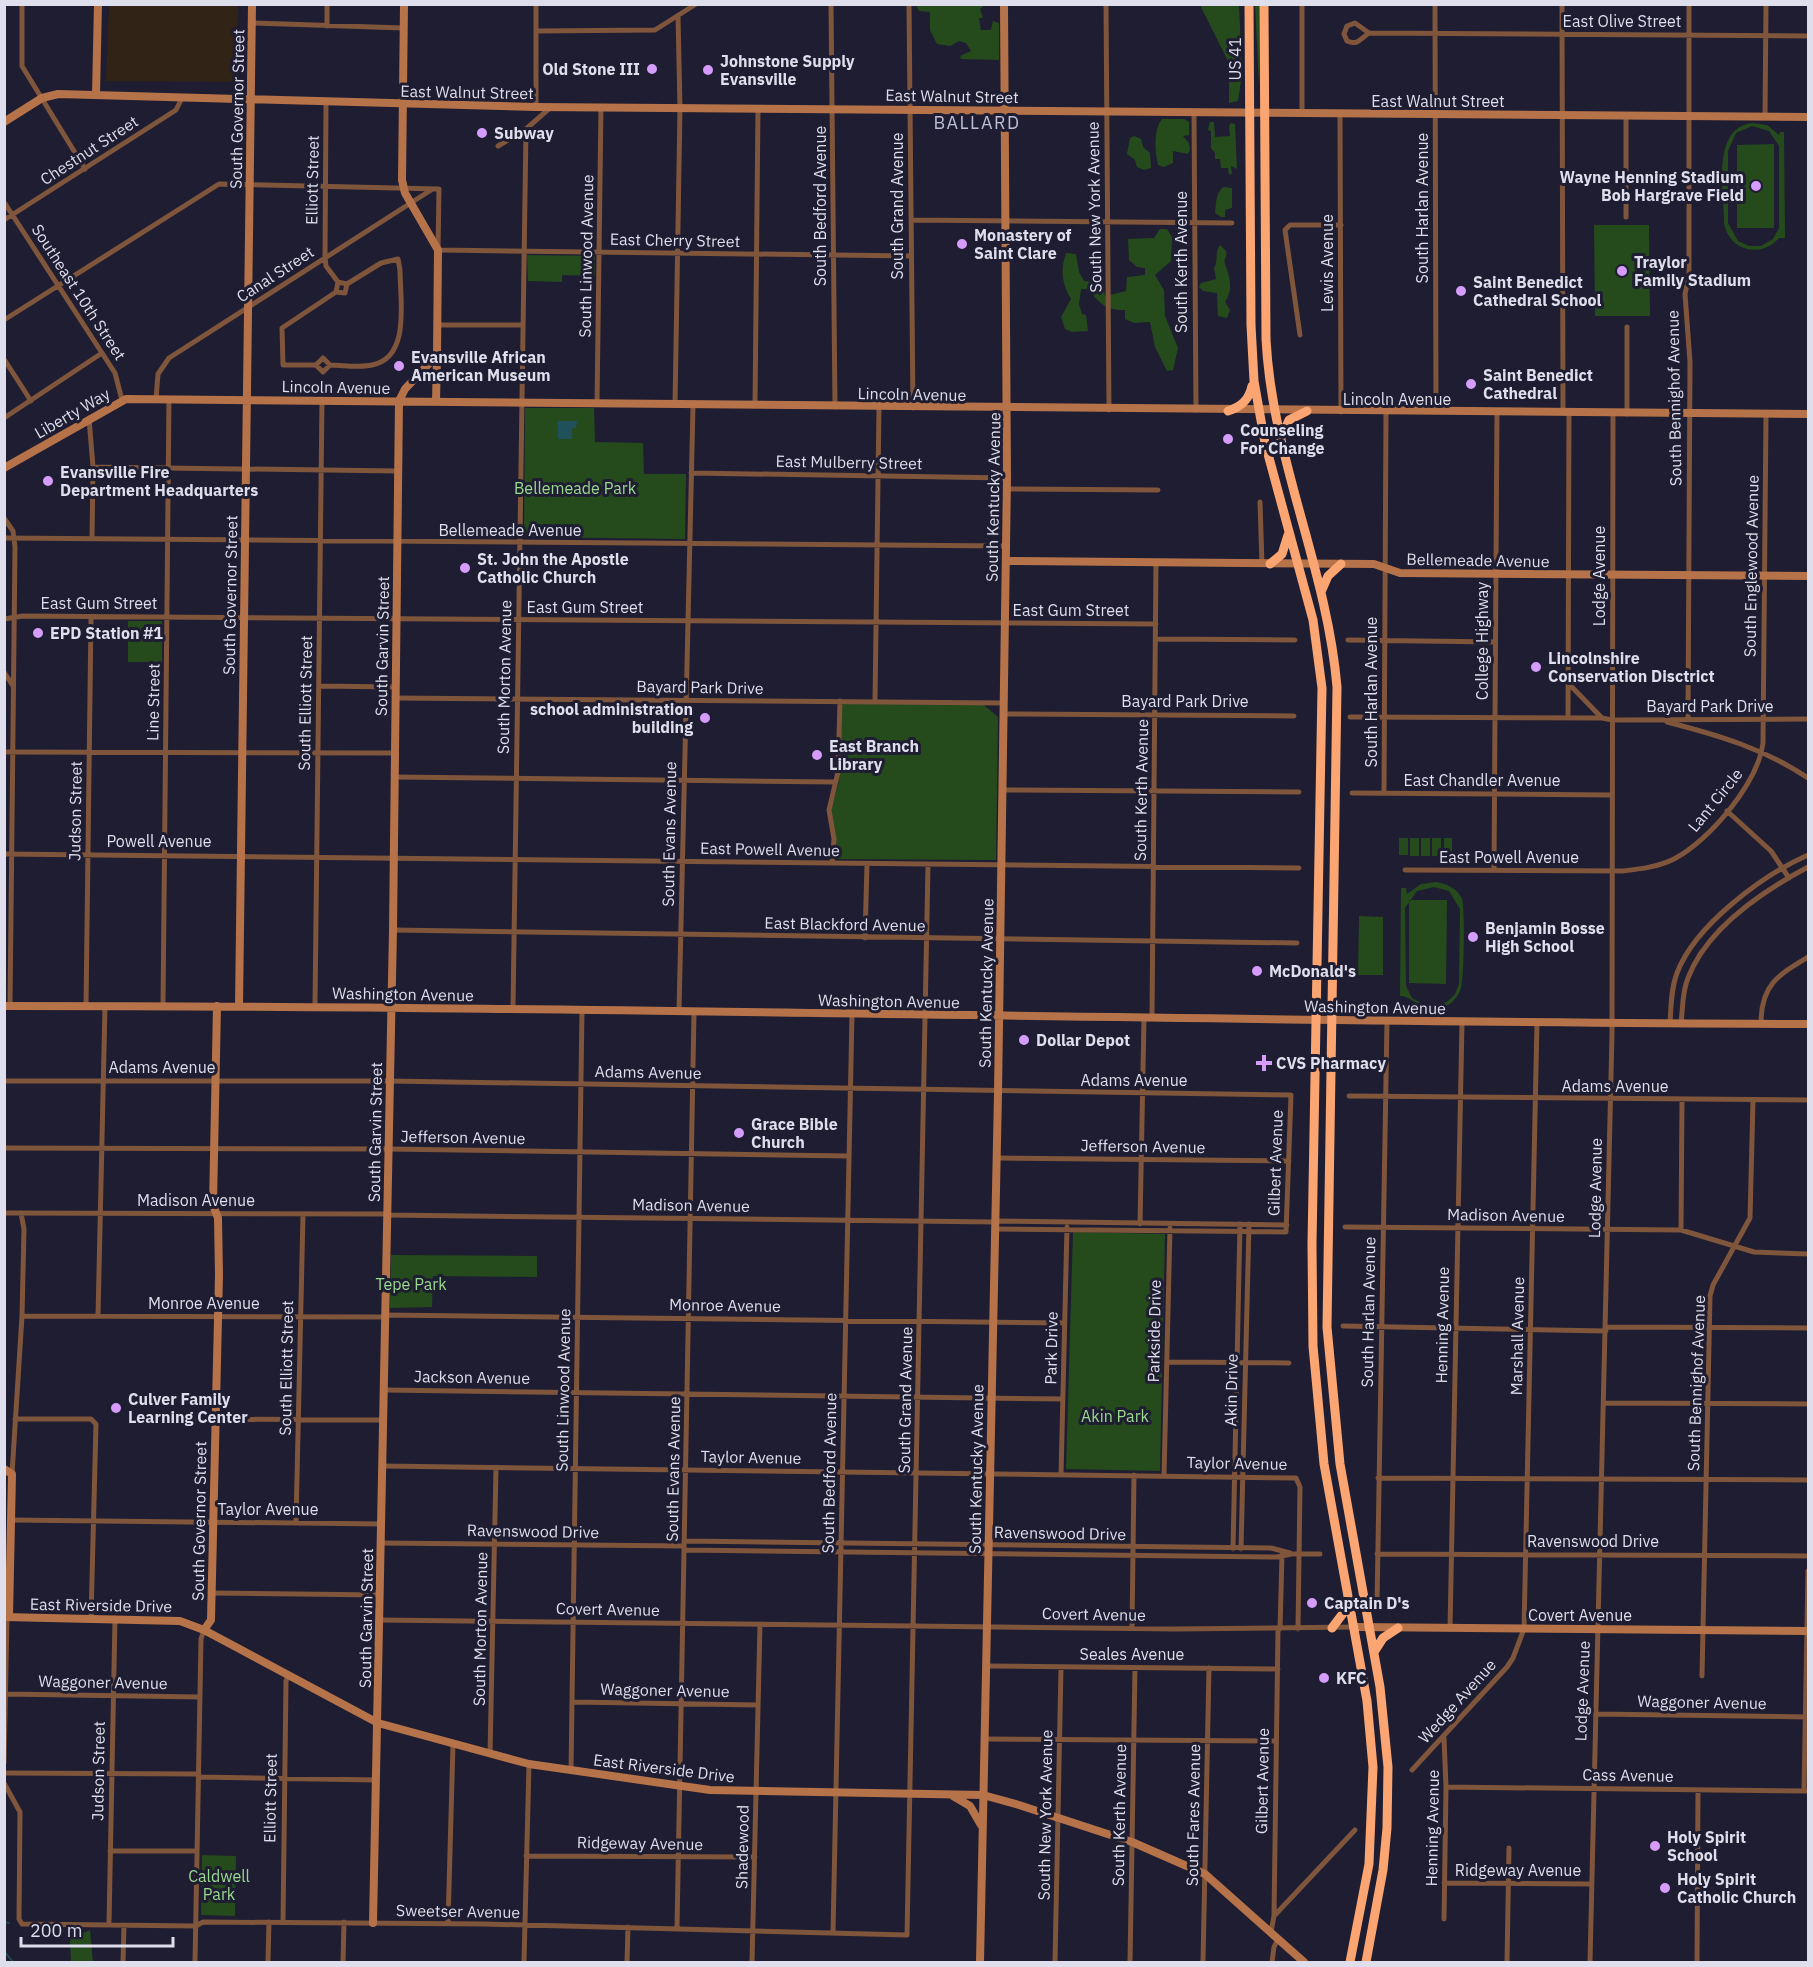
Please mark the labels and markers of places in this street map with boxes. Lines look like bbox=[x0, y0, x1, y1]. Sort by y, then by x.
place label: Johnstone Supply Evansville bbox=[720, 51, 855, 89]
place label: Old Stone III bbox=[542, 59, 640, 79]
marker: Old Stone III bbox=[645, 62, 659, 76]
marker: Johnstone Supply Evansville bbox=[701, 63, 715, 77]
place label: Subway bbox=[494, 123, 554, 143]
marker: Subway bbox=[475, 126, 489, 140]
place label: Wayne Henning Stadium Bob Hargrave Field bbox=[1559, 167, 1744, 205]
marker: Wayne Henning Stadium Bob Hargrave Field bbox=[1749, 179, 1763, 193]
place label: Monastery of Saint Clare bbox=[974, 225, 1072, 263]
marker: Monastery of Saint Clare bbox=[955, 237, 969, 251]
place label: Traylor Family Stadium bbox=[1634, 252, 1751, 290]
marker: Traylor Family Stadium bbox=[1615, 264, 1629, 278]
place label: Saint Benedict Cathedral School bbox=[1473, 272, 1602, 310]
marker: Saint Benedict Cathedral School bbox=[1454, 284, 1468, 298]
place label: Evansville African American Museum bbox=[411, 347, 551, 385]
marker: Evansville African American Museum bbox=[392, 359, 406, 373]
place label: Saint Benedict Cathedral bbox=[1483, 365, 1593, 403]
marker: Saint Benedict Cathedral bbox=[1464, 377, 1478, 391]
place label: Counseling For Change bbox=[1240, 420, 1324, 458]
marker: Counseling For Change bbox=[1221, 432, 1235, 446]
place label: Evansville Fire Department Headquarters bbox=[60, 462, 258, 500]
marker: Evansville Fire Department Headquarters bbox=[41, 474, 55, 488]
place label: St. John the Apostle Catholic Church bbox=[477, 549, 629, 587]
marker: St. John the Apostle Catholic Church bbox=[458, 561, 472, 575]
place label: EPD Station #1 bbox=[50, 623, 163, 643]
marker: EPD Station #1 bbox=[31, 626, 45, 640]
place label: Lincolnshire Conservation Disctrict bbox=[1548, 648, 1715, 686]
marker: Lincolnshire Conservation Disctrict bbox=[1529, 660, 1543, 674]
place label: school administration building bbox=[530, 699, 693, 737]
marker: school administration building bbox=[698, 711, 712, 725]
place label: East Branch Library bbox=[829, 736, 919, 774]
marker: East Branch Library bbox=[810, 748, 824, 762]
place label: Benjamin Bosse High School bbox=[1485, 918, 1605, 956]
marker: Benjamin Bosse High School bbox=[1466, 930, 1480, 944]
place label: McDonald's bbox=[1269, 961, 1356, 981]
marker: McDonald's bbox=[1250, 964, 1264, 978]
place label: Dollar Depot bbox=[1036, 1030, 1130, 1050]
marker: Dollar Depot bbox=[1017, 1033, 1031, 1047]
place label: CVS Pharmacy bbox=[1276, 1053, 1386, 1073]
marker: CVS Pharmacy bbox=[1257, 1056, 1271, 1070]
place label: Grace Bible Church bbox=[751, 1114, 838, 1152]
marker: Grace Bible Church bbox=[732, 1126, 746, 1140]
place label: Culver Family Learning Center bbox=[128, 1389, 248, 1427]
marker: Culver Family Learning Center bbox=[109, 1401, 123, 1415]
place label: Captain D's bbox=[1324, 1593, 1410, 1613]
marker: Captain D's bbox=[1305, 1596, 1319, 1610]
place label: KFC bbox=[1336, 1668, 1366, 1688]
marker: KFC bbox=[1317, 1671, 1331, 1685]
place label: Holy Spirit School bbox=[1667, 1827, 1746, 1865]
marker: Holy Spirit School bbox=[1648, 1839, 1662, 1853]
place label: Holy Spirit Catholic Church bbox=[1677, 1869, 1796, 1907]
marker: Holy Spirit Catholic Church bbox=[1658, 1881, 1672, 1895]

